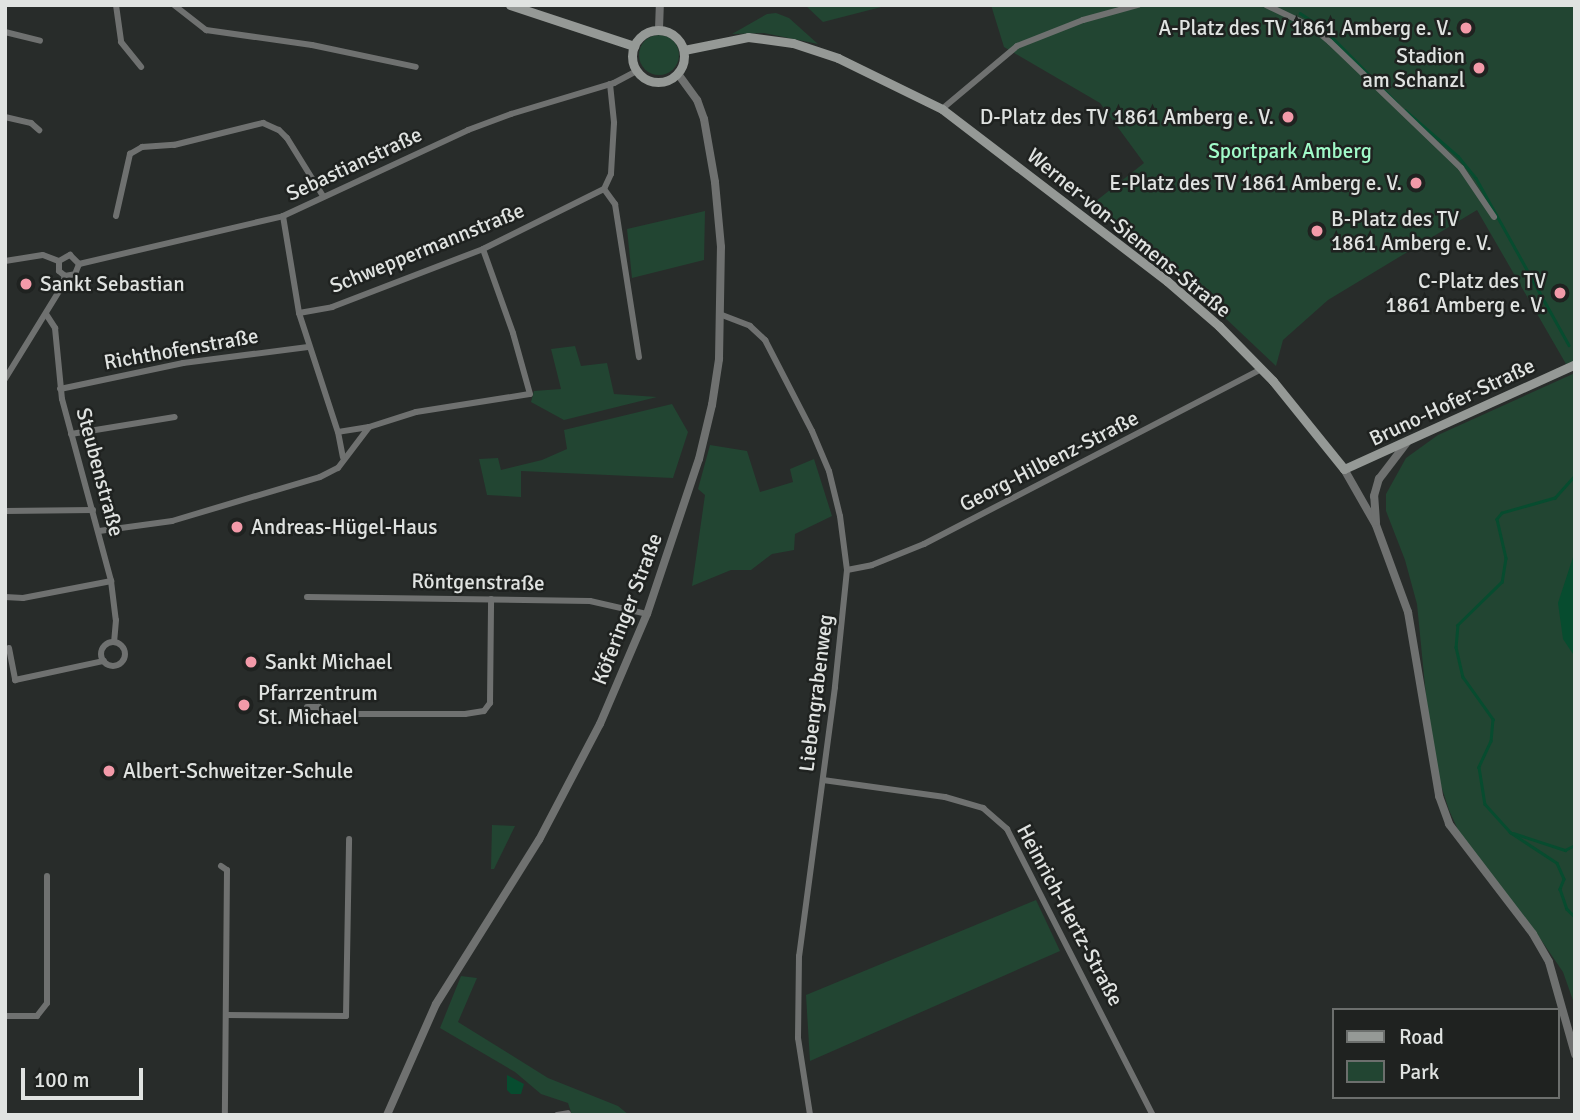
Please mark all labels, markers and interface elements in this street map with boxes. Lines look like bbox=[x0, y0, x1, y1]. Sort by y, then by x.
place label: A-Platz des TV 1861 Amberg e. V. bbox=[1158, 15, 1452, 41]
marker: A-Platz des TV 1861 Amberg e. V. bbox=[1458, 20, 1474, 36]
place label: Stadion am Schanzl bbox=[1362, 43, 1465, 93]
marker: Stadion am Schanzl bbox=[1471, 60, 1487, 76]
place label: D-Platz des TV 1861 Amberg e. V. bbox=[980, 104, 1274, 130]
marker: D-Platz des TV 1861 Amberg e. V. bbox=[1280, 109, 1296, 125]
street label: Sebastianstraße bbox=[282, 122, 426, 206]
park label: Sportpark Amberg bbox=[1208, 138, 1372, 164]
street label: Werner-von-Siemens-Straße bbox=[1022, 143, 1236, 323]
place label: E-Platz des TV 1861 Amberg e. V. bbox=[1109, 170, 1402, 196]
marker: E-Platz des TV 1861 Amberg e. V. bbox=[1408, 175, 1424, 191]
street label: Schweppermannstraße bbox=[326, 197, 528, 299]
place label: B-Platz des TV 1861 Amberg e. V. bbox=[1331, 206, 1492, 256]
marker: B-Platz des TV 1861 Amberg e. V. bbox=[1309, 223, 1325, 239]
place label: C-Platz des TV 1861 Amberg e. V. bbox=[1385, 268, 1546, 318]
place label: Sankt Sebastian bbox=[40, 271, 185, 297]
marker: Sankt Sebastian bbox=[18, 276, 34, 292]
marker: C-Platz des TV 1861 Amberg e. V. bbox=[1552, 285, 1568, 301]
street label: Richthofenstraße bbox=[102, 323, 260, 375]
street label: Bruno-Hofer-Straße bbox=[1365, 353, 1539, 451]
street label: Steubenstraße bbox=[71, 405, 129, 539]
street label: Georg-Hilbenz-Straße bbox=[955, 405, 1143, 517]
place label: Andreas-Hügel-Haus bbox=[251, 514, 437, 540]
marker: Andreas-Hügel-Haus bbox=[229, 519, 245, 535]
street label: Köferinger Straße bbox=[586, 530, 668, 688]
street label: Röntgenstraße bbox=[411, 568, 545, 596]
street label: Liebengrabenweg bbox=[794, 613, 838, 773]
place label: Sankt Michael bbox=[265, 649, 392, 675]
marker: Sankt Michael bbox=[243, 654, 259, 670]
place label: Pfarrzentrum St. Michael bbox=[258, 680, 378, 730]
marker: Pfarrzentrum St. Michael bbox=[236, 697, 252, 713]
place label: Albert-Schweitzer-Schule bbox=[123, 758, 353, 784]
marker: Albert-Schweitzer-Schule bbox=[101, 763, 117, 779]
street label: Heinrich-Hertz-Straße bbox=[1011, 820, 1129, 1010]
legend bbox=[1332, 1008, 1559, 1099]
text: Road bbox=[1399, 1024, 1444, 1050]
scale bar bbox=[24, 1054, 147, 1098]
text: Park bbox=[1399, 1059, 1439, 1085]
text: 100 m bbox=[34, 1067, 89, 1093]

